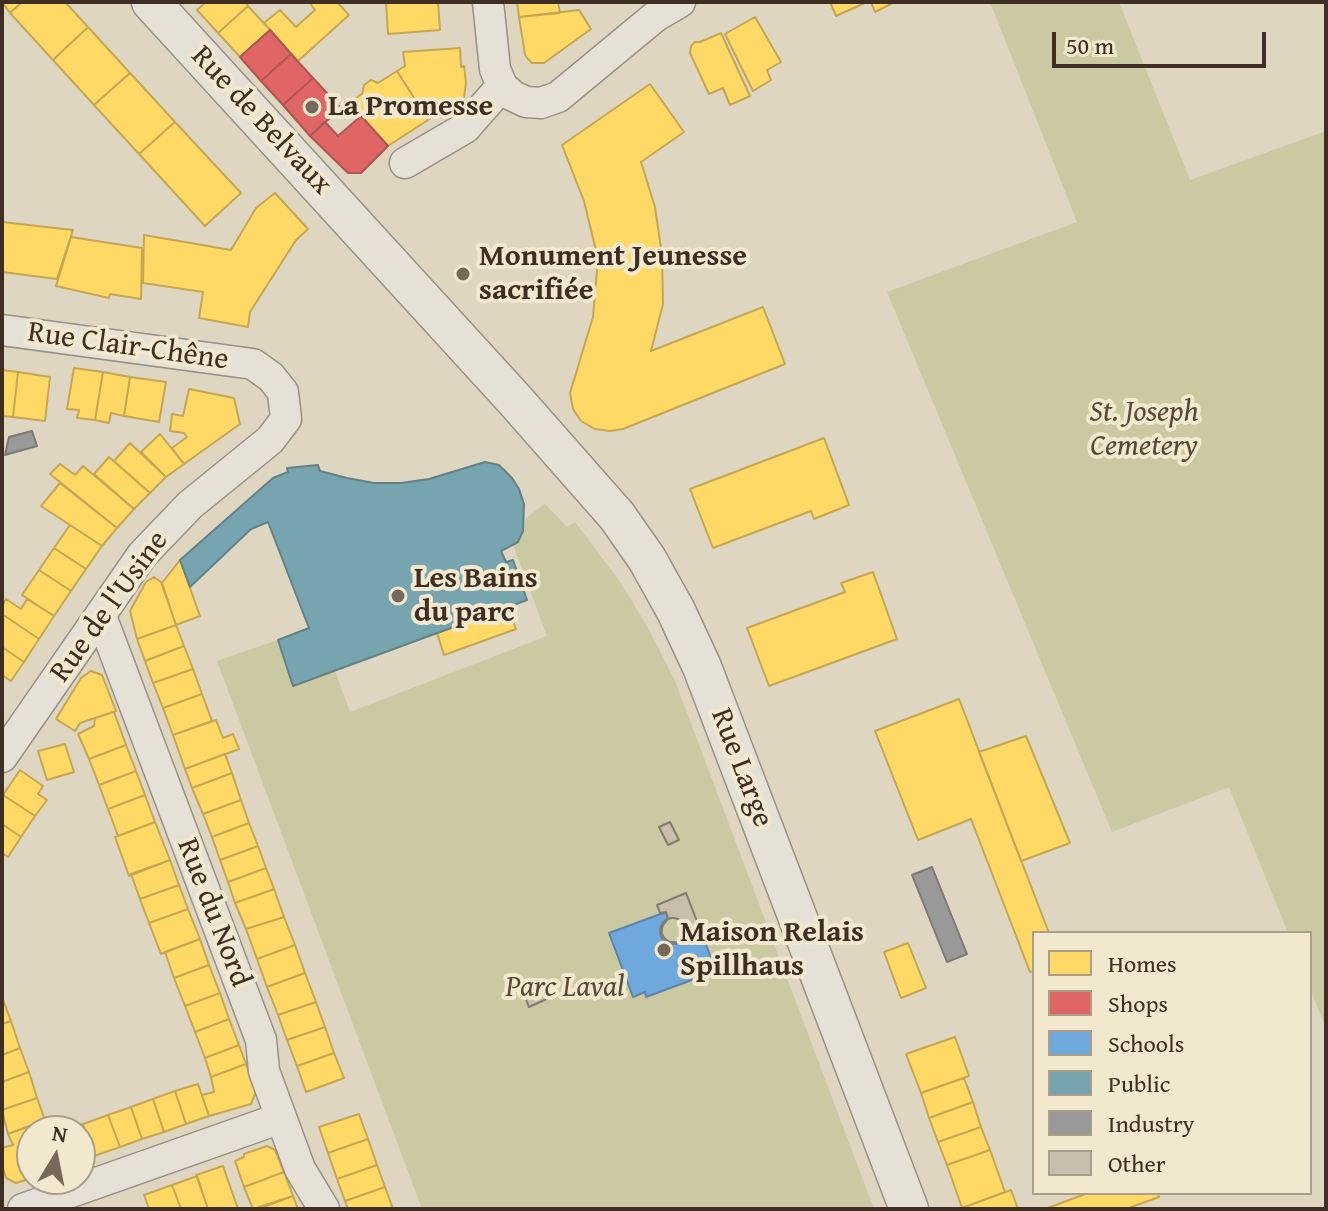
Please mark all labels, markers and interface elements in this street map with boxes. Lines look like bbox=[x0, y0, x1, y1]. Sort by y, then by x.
scale bar bbox=[1056, 16, 1270, 66]
text: 50 m bbox=[1066, 28, 1114, 63]
street label: Rue de Belvaux bbox=[183, 39, 339, 203]
place label: La Promesse bbox=[328, 89, 493, 125]
marker: La Promesse bbox=[303, 98, 321, 116]
place label: Monument Jeunesse sacrifiée bbox=[479, 239, 747, 310]
marker: Monument Jeunesse sacrifiée bbox=[454, 265, 472, 283]
street label: Rue Clair-Chêne bbox=[25, 315, 231, 379]
park label: St. Joseph Cemetery bbox=[1089, 395, 1199, 466]
street label: Rue de l'Usine bbox=[43, 524, 177, 690]
place label: Les Bains du parc bbox=[414, 561, 538, 632]
marker: Les Bains du parc bbox=[389, 587, 407, 605]
street label: Rue Large bbox=[702, 704, 780, 832]
street label: Rue du Nord bbox=[168, 834, 258, 992]
place label: Maison Relais Spillhaus bbox=[680, 915, 864, 986]
legend bbox=[1032, 931, 1312, 1195]
marker: Maison Relais Spillhaus bbox=[655, 941, 673, 959]
text: Homes bbox=[1108, 946, 1177, 981]
park label: Parc Laval bbox=[506, 970, 624, 1006]
text: Shops bbox=[1108, 986, 1168, 1021]
text: Schools bbox=[1108, 1026, 1184, 1061]
text: Public bbox=[1108, 1066, 1170, 1101]
text: Industry bbox=[1108, 1106, 1195, 1141]
north arrow bbox=[16, 1115, 96, 1195]
text: N bbox=[50, 1116, 70, 1150]
text: Other bbox=[1108, 1146, 1166, 1181]

